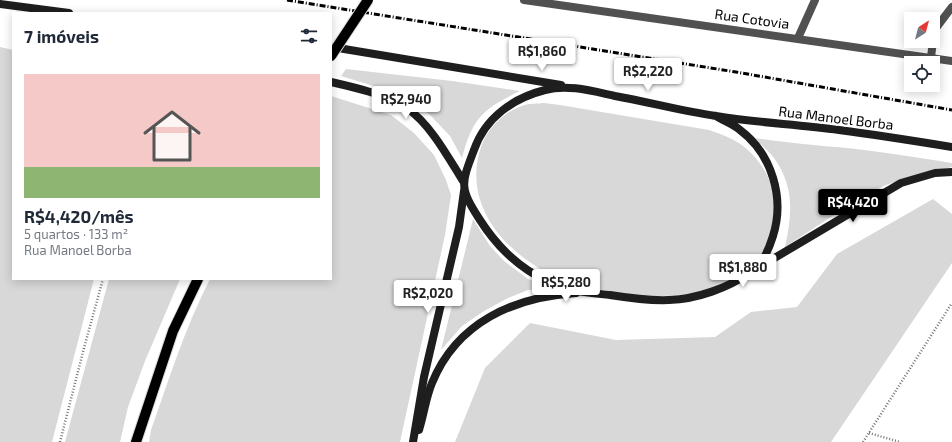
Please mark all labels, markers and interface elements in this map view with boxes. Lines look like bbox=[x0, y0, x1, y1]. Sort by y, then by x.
street label: Rua Cotovia bbox=[714, 5, 790, 32]
north arrow bbox=[904, 12, 940, 48]
map controls bbox=[904, 12, 940, 92]
icon: filters bbox=[298, 25, 320, 47]
text: 7 imóveis bbox=[24, 26, 99, 46]
pin: R$1,860 bbox=[505, 38, 579, 72]
text: R$1,860 bbox=[518, 43, 566, 59]
button: locate bbox=[904, 56, 940, 92]
pin: R$2,220 bbox=[611, 58, 685, 92]
text: R$2,220 bbox=[623, 63, 673, 79]
pin: R$2,940 bbox=[369, 86, 443, 120]
text: R$2,940 bbox=[381, 91, 431, 107]
icon: home bbox=[136, 100, 208, 172]
street label: Rua Manoel Borba bbox=[778, 102, 895, 133]
pin: R$4,420 bbox=[816, 189, 890, 223]
text: R$4,420 bbox=[827, 194, 879, 210]
text: R$4,420/mês bbox=[24, 206, 134, 226]
text: 5 quartos · 133 m² bbox=[24, 226, 128, 242]
text: Rua Manoel Borba bbox=[24, 242, 132, 258]
pin: R$1,880 bbox=[706, 254, 780, 288]
text: R$1,880 bbox=[718, 259, 768, 275]
pin: R$5,280 bbox=[529, 269, 603, 303]
text: R$5,280 bbox=[541, 274, 591, 290]
pin: R$2,020 bbox=[391, 280, 465, 314]
text: R$2,020 bbox=[403, 285, 453, 301]

